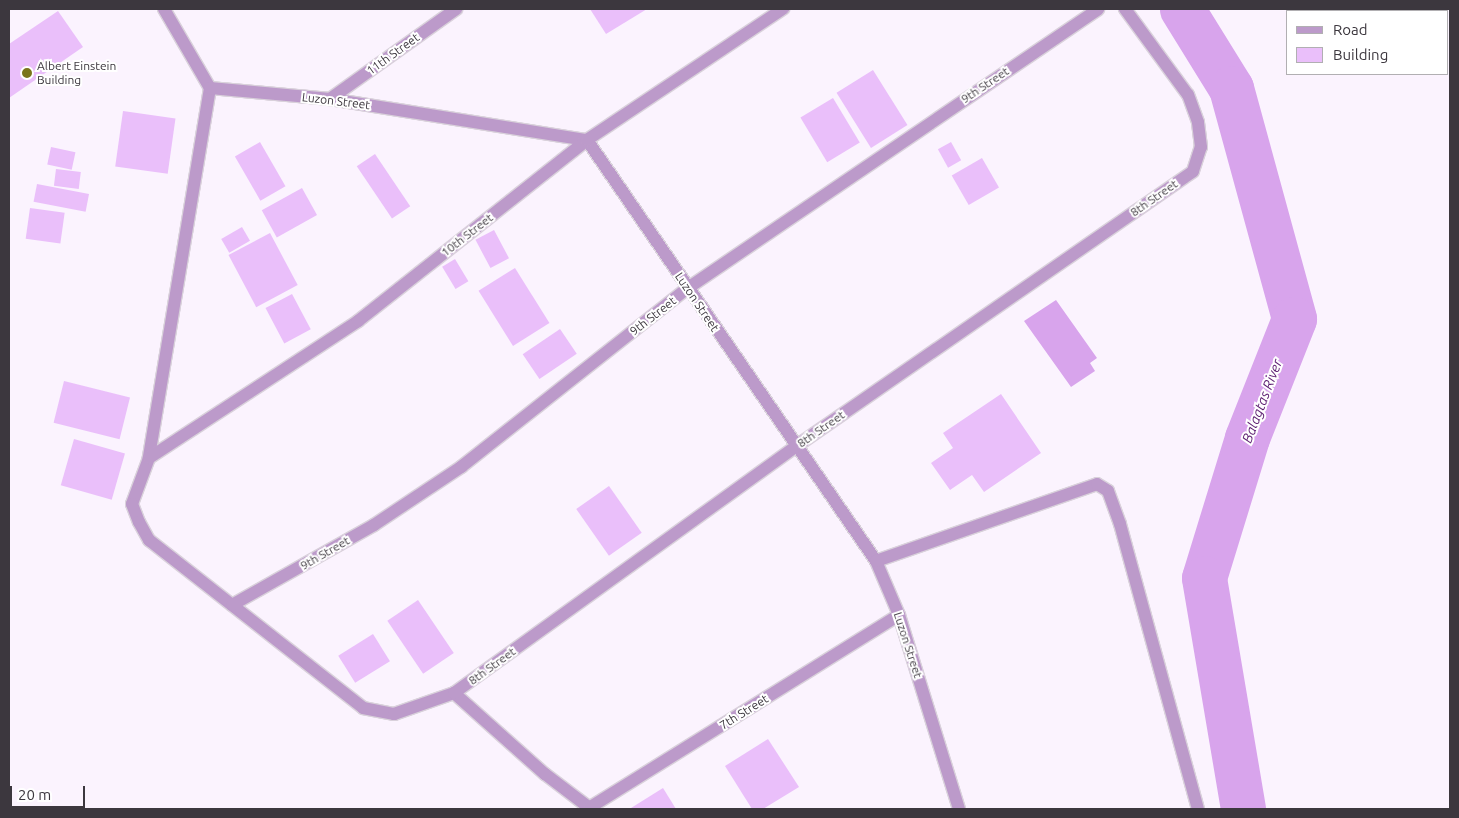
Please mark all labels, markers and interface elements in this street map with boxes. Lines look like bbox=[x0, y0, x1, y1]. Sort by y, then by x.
legend bbox=[1286, 10, 1449, 75]
text: Road bbox=[1333, 21, 1368, 38]
street label: 11th Street bbox=[364, 30, 422, 78]
text: Building bbox=[1333, 46, 1388, 63]
place label: Albert Einstein Building bbox=[37, 59, 116, 87]
street label: 9th Street bbox=[958, 64, 1012, 106]
marker: Albert Einstein Building bbox=[21, 67, 33, 79]
street label: Luzon Street bbox=[301, 90, 371, 112]
street label: 8th Street bbox=[1128, 176, 1180, 220]
street label: 10th Street bbox=[438, 210, 496, 260]
street label: Luzon Street bbox=[672, 270, 722, 334]
street label: 9th Street bbox=[627, 294, 679, 338]
water label: Balagtas River bbox=[1238, 357, 1286, 445]
street label: 8th Street bbox=[795, 407, 847, 451]
street label: 9th Street bbox=[298, 533, 352, 573]
street label: Luzon Street bbox=[891, 610, 925, 680]
street label: 8th Street bbox=[466, 644, 518, 688]
street label: 7th Street bbox=[717, 691, 771, 733]
scale bar bbox=[12, 776, 88, 808]
text: 20 m bbox=[18, 786, 51, 803]

